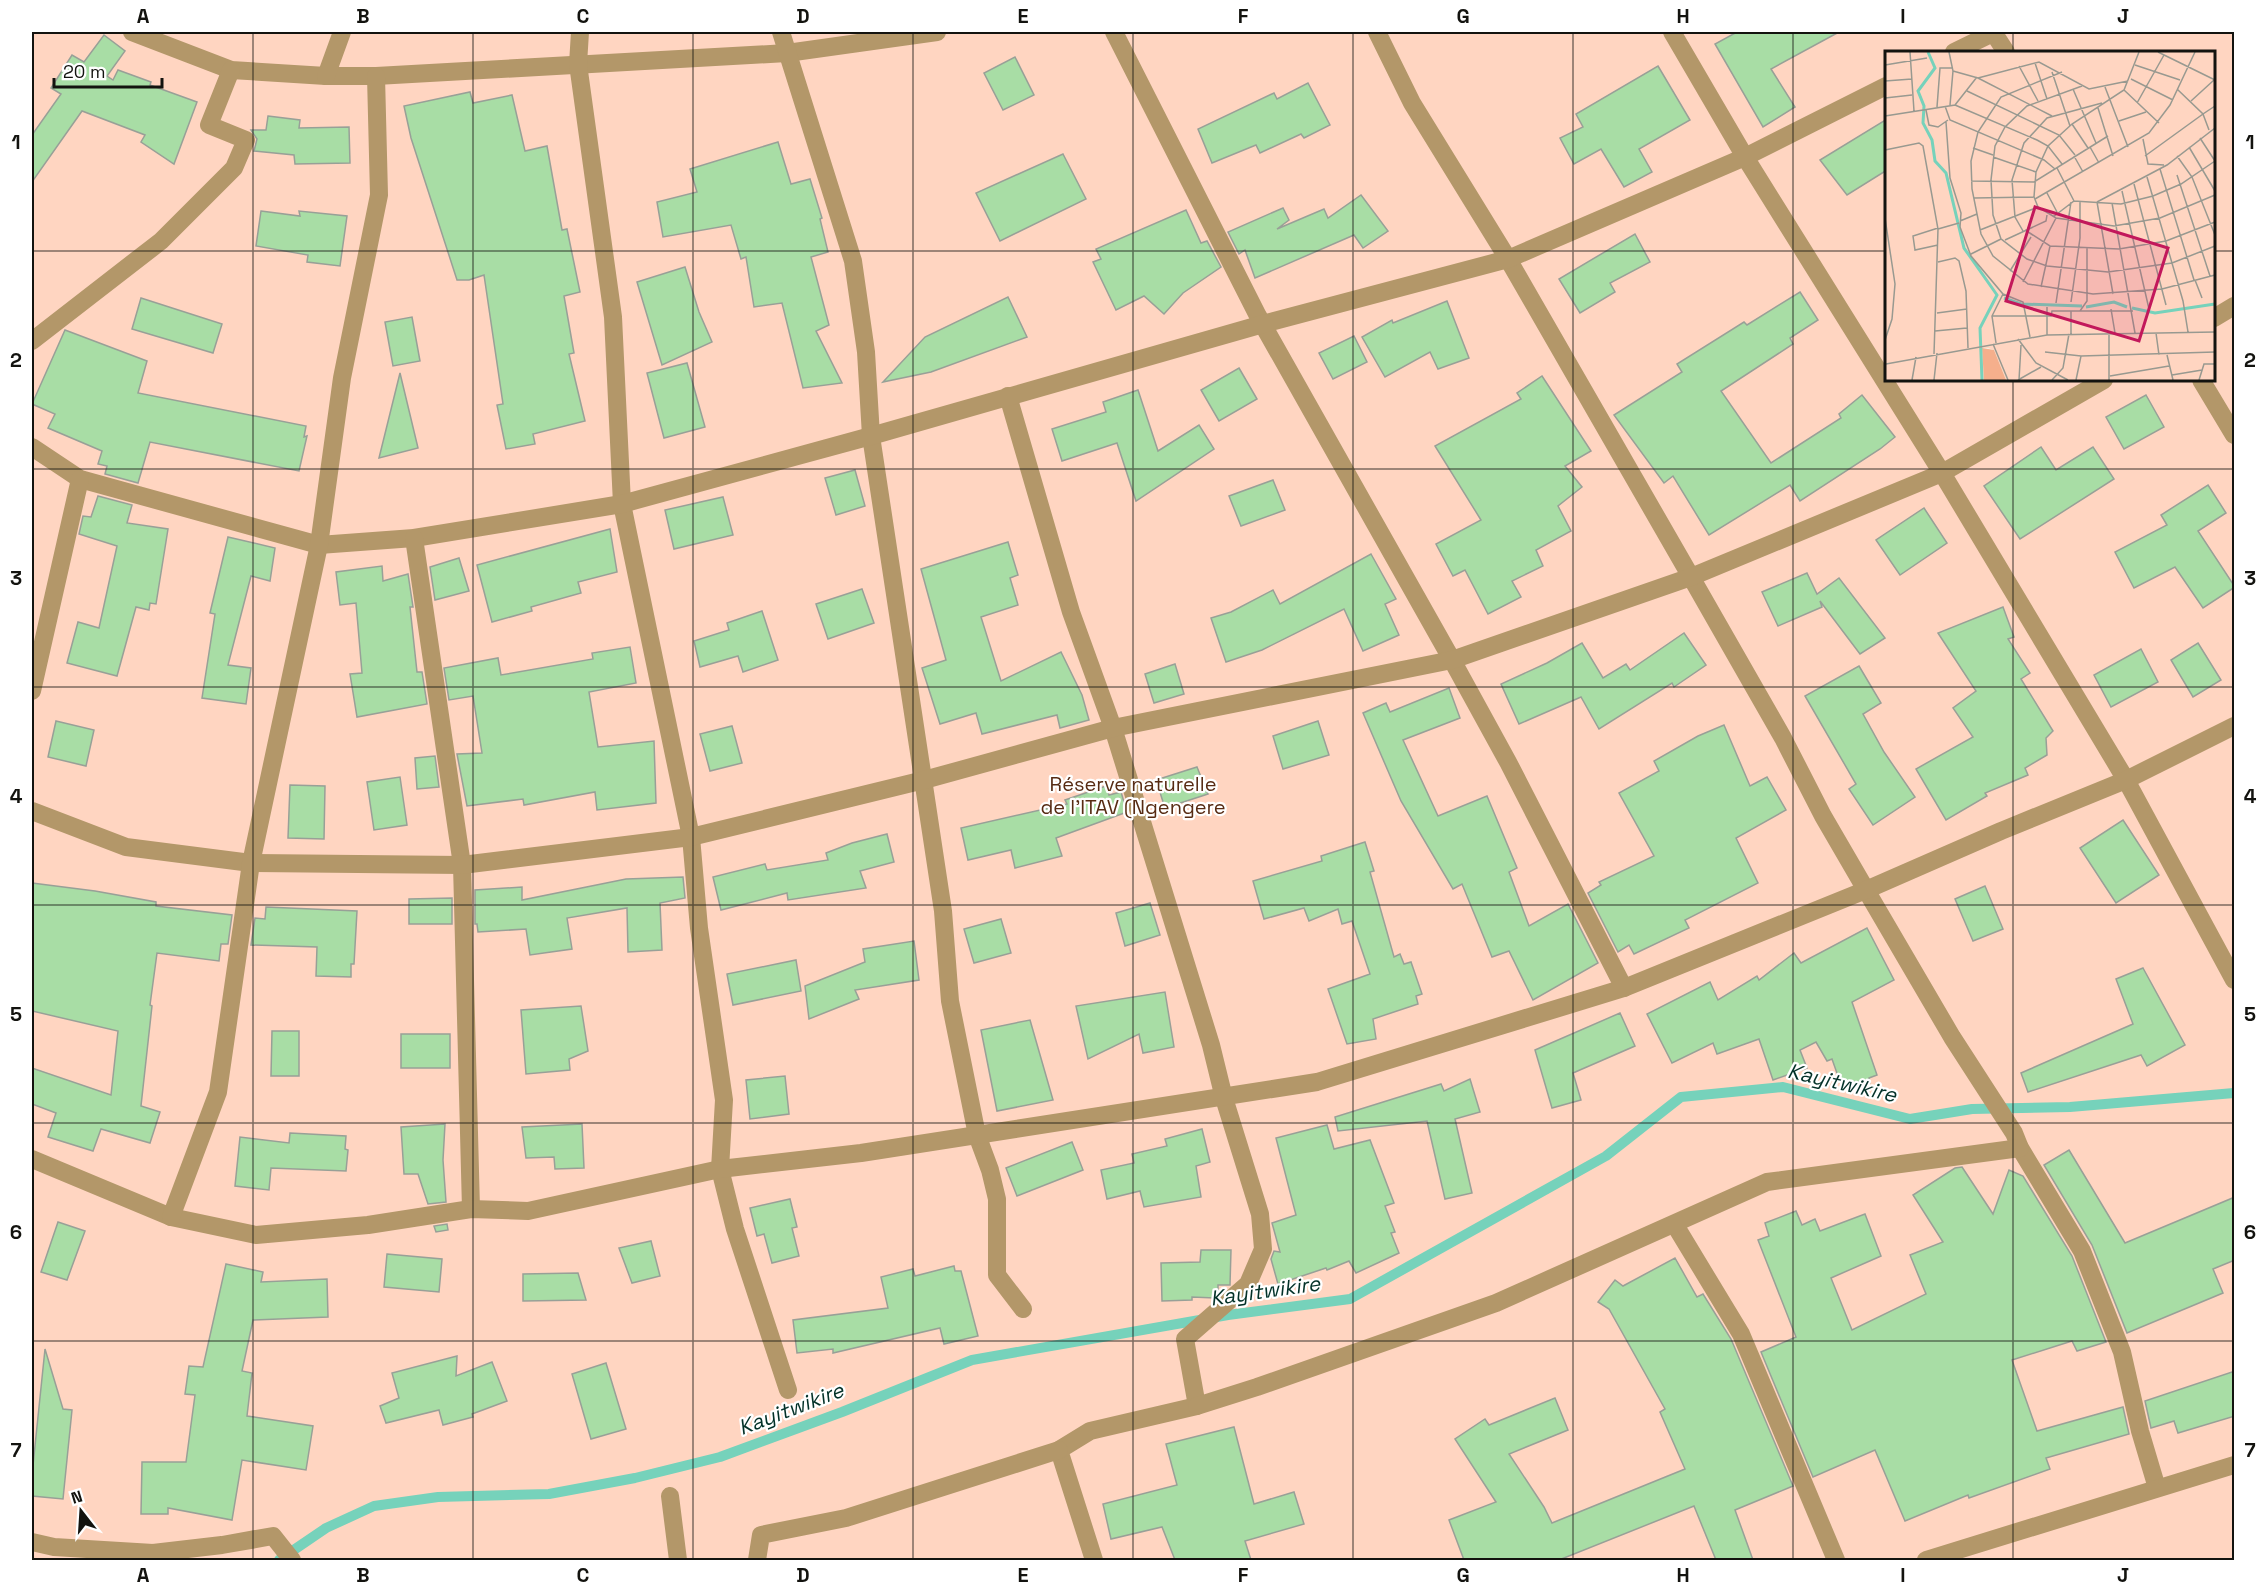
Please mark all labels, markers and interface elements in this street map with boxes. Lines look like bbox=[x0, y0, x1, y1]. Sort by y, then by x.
text: A bbox=[137, 3, 150, 29]
text: B bbox=[356, 3, 370, 29]
text: C bbox=[577, 3, 590, 29]
text: D bbox=[796, 3, 810, 29]
text: E bbox=[1017, 3, 1029, 29]
text: F bbox=[1238, 3, 1249, 29]
text: G bbox=[1456, 3, 1470, 29]
text: H bbox=[1676, 3, 1690, 29]
text: I bbox=[1900, 3, 1906, 29]
text: J bbox=[2117, 3, 2129, 29]
scale bar bbox=[54, 51, 162, 89]
inset map bbox=[1885, 51, 2215, 381]
text: 20 m bbox=[63, 60, 106, 83]
text: 1 bbox=[11, 129, 21, 155]
text: 1 bbox=[2245, 129, 2255, 155]
text: 2 bbox=[10, 347, 22, 373]
text: 2 bbox=[2244, 347, 2256, 373]
text: 3 bbox=[10, 565, 22, 591]
text: 3 bbox=[2244, 565, 2256, 591]
park label: Réserve naturelle de l'ITAV (Ngengere bbox=[1040, 771, 1226, 820]
text: 4 bbox=[10, 783, 23, 809]
text: 4 bbox=[2244, 783, 2257, 809]
text: 5 bbox=[10, 1001, 22, 1027]
text: 5 bbox=[2244, 1001, 2256, 1027]
water label: Kayitwikire bbox=[1785, 1057, 1901, 1108]
text: 6 bbox=[10, 1219, 22, 1245]
text: 6 bbox=[2244, 1219, 2256, 1245]
water label: Kayitwikire bbox=[1208, 1269, 1323, 1312]
water label: Kayitwikire bbox=[734, 1376, 849, 1441]
text: 7 bbox=[10, 1437, 22, 1463]
text: 7 bbox=[2244, 1437, 2256, 1463]
north arrow bbox=[51, 1481, 111, 1541]
text: N bbox=[69, 1486, 85, 1509]
text: A bbox=[137, 1562, 150, 1588]
text: B bbox=[356, 1562, 370, 1588]
text: C bbox=[577, 1562, 590, 1588]
text: D bbox=[796, 1562, 810, 1588]
text: E bbox=[1017, 1562, 1029, 1588]
text: F bbox=[1238, 1562, 1249, 1588]
text: G bbox=[1456, 1562, 1470, 1588]
text: H bbox=[1676, 1562, 1690, 1588]
text: I bbox=[1900, 1562, 1906, 1588]
text: J bbox=[2117, 1562, 2129, 1588]

